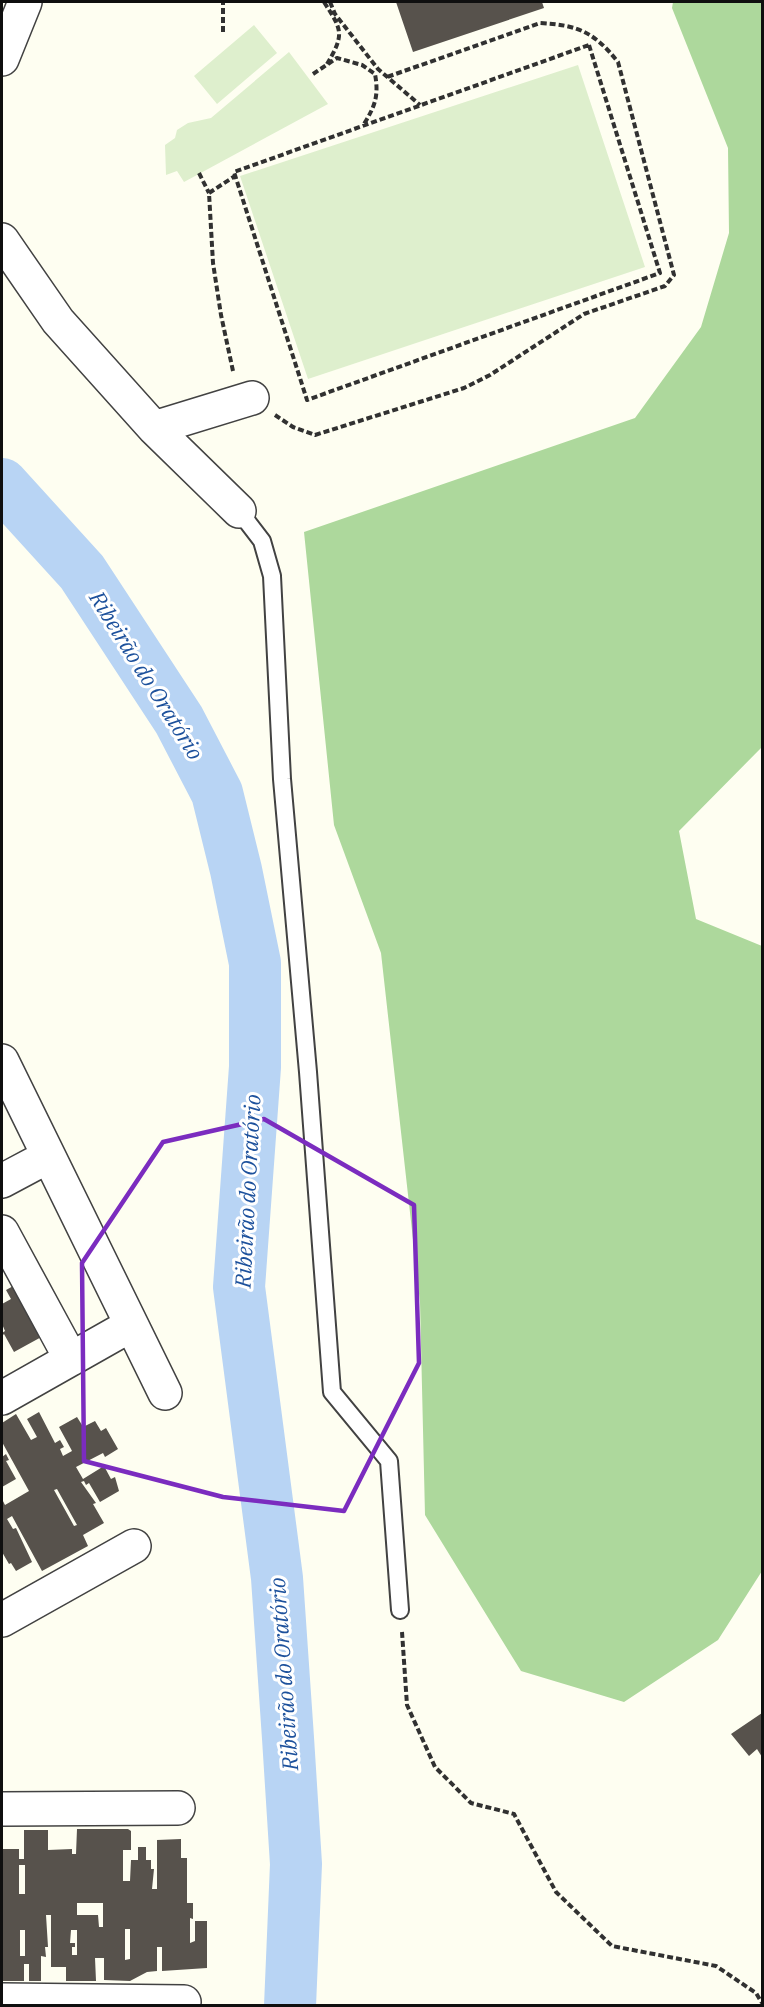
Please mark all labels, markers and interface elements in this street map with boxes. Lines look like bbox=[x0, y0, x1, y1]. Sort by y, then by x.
water label: Ribeirão do Oratório bbox=[83, 584, 211, 765]
water label: Ribeirão do Oratório bbox=[227, 1093, 267, 1290]
water label: Ribeirão do Oratório bbox=[262, 1576, 304, 1773]

